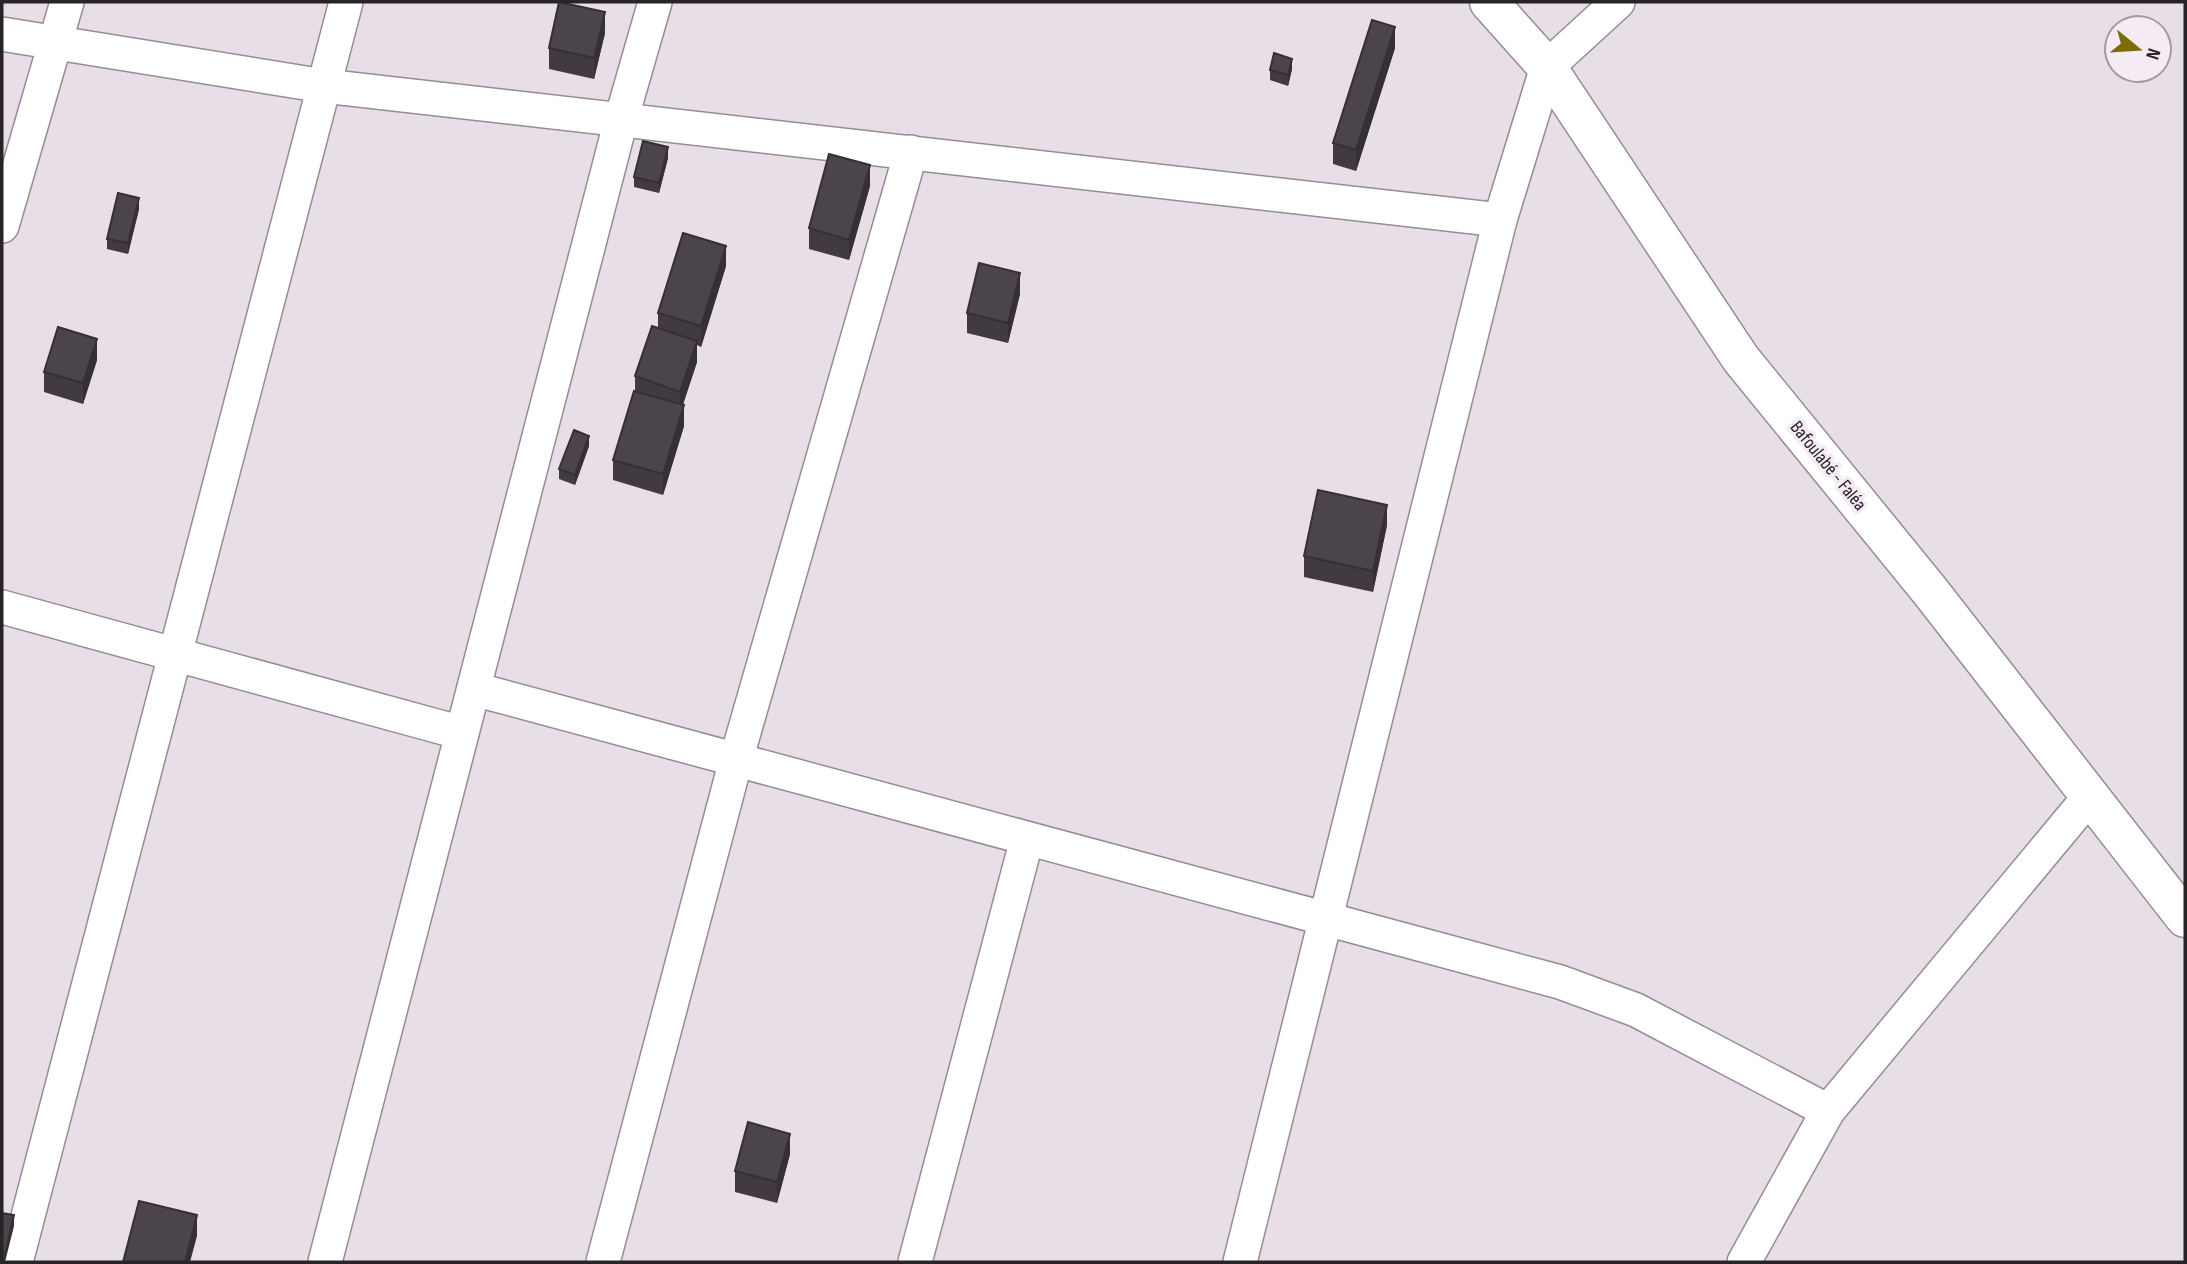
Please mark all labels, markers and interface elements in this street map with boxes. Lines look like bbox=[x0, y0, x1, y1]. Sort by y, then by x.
north arrow bbox=[2103, 14, 2173, 84]
text: N bbox=[2140, 45, 2165, 62]
street label: Bafoulabé - Faléa bbox=[1785, 416, 1871, 516]

